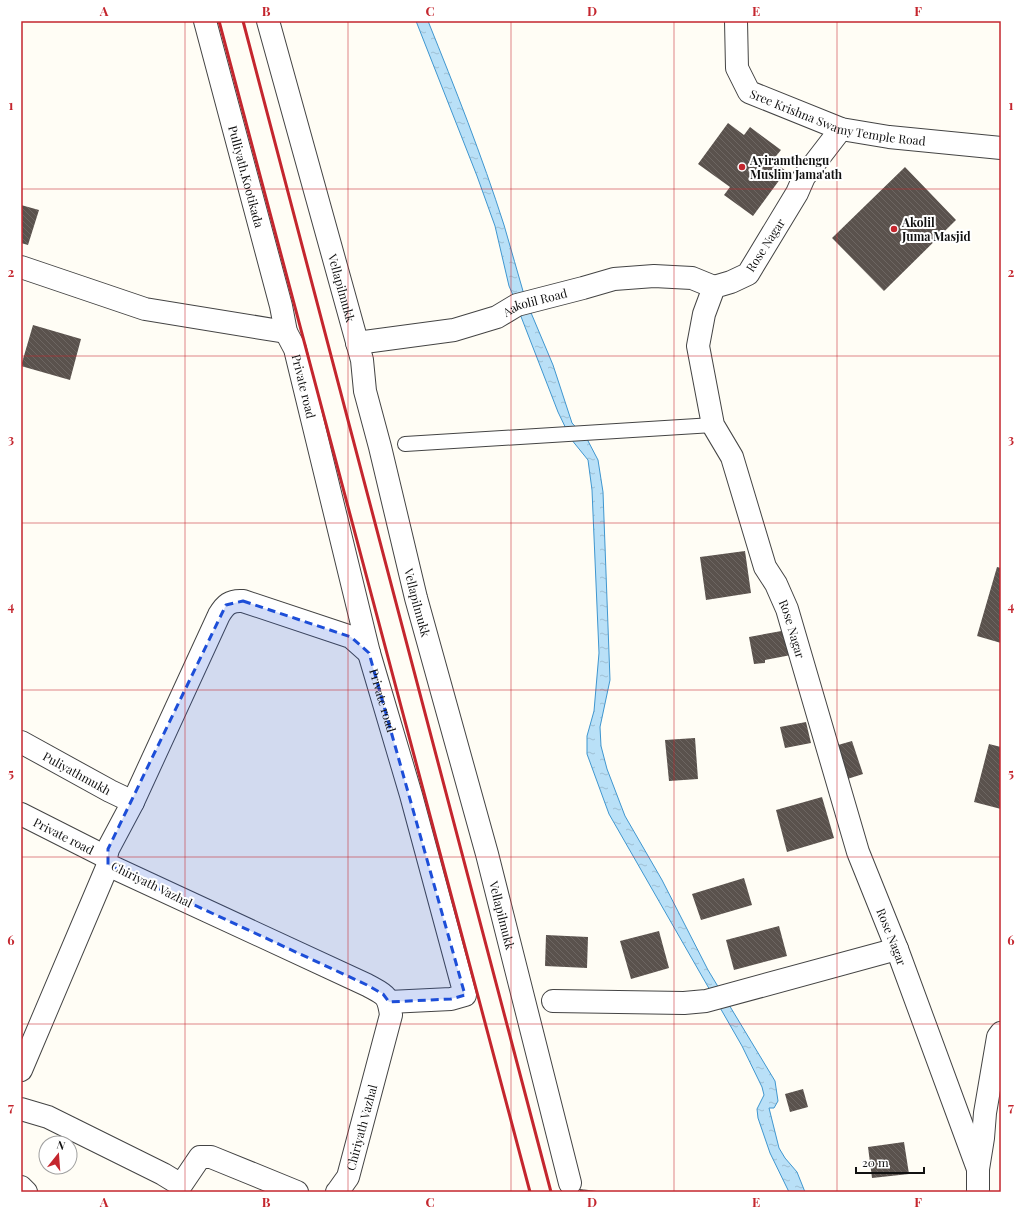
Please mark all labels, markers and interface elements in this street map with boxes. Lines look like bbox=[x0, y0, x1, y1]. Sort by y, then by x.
text: A bbox=[99, 2, 109, 19]
text: B bbox=[262, 2, 271, 19]
text: C bbox=[425, 2, 435, 19]
text: D bbox=[587, 2, 597, 19]
text: E bbox=[752, 2, 760, 19]
text: F bbox=[914, 2, 922, 19]
street label: Sree Krishna Swamy Temple Road bbox=[748, 85, 926, 149]
text: 1 bbox=[9, 96, 14, 113]
text: 1 bbox=[1009, 96, 1014, 113]
street label: Pulliyath,Kootikada bbox=[225, 124, 268, 229]
place label: Ayiramthengu Muslim Jama'ath bbox=[749, 152, 843, 182]
marker: Ayiramthengu Muslim Jama'ath bbox=[737, 162, 747, 172]
place label: Akolil Juma Masjid bbox=[901, 214, 971, 244]
street label: Rose Nagar bbox=[742, 215, 789, 275]
marker: Akolil Juma Masjid bbox=[889, 224, 899, 234]
street label: Vellapilmukk bbox=[325, 251, 359, 324]
text: 2 bbox=[8, 263, 15, 280]
text: 2 bbox=[1008, 263, 1015, 280]
street label: Aakolil Road bbox=[499, 284, 569, 320]
street label: Private road bbox=[289, 352, 320, 420]
text: 3 bbox=[8, 430, 14, 447]
text: 3 bbox=[1008, 430, 1014, 447]
street label: Vellapilmukk bbox=[401, 566, 434, 639]
text: 4 bbox=[8, 597, 15, 614]
street label: Rose Nagar bbox=[776, 597, 809, 661]
text: 4 bbox=[1008, 597, 1015, 614]
street label: Private road bbox=[366, 667, 400, 734]
street label: Puliyathmukh bbox=[40, 748, 114, 798]
text: 5 bbox=[8, 764, 14, 781]
text: 5 bbox=[1008, 764, 1014, 781]
street label: Private road bbox=[31, 814, 97, 858]
street label: Chiriyath Vazhal bbox=[109, 857, 196, 911]
street label: Vellapilmukk bbox=[486, 878, 519, 952]
street label: Rose Nagar bbox=[873, 906, 911, 968]
text: 6 bbox=[7, 931, 15, 948]
text: 6 bbox=[1007, 931, 1015, 948]
street label: Chiriyath Vazhal bbox=[342, 1082, 380, 1172]
text: 7 bbox=[8, 1098, 14, 1115]
text: 7 bbox=[1008, 1098, 1014, 1115]
north arrow bbox=[38, 1135, 78, 1175]
text: N bbox=[55, 1137, 67, 1153]
scale bar bbox=[856, 1149, 924, 1175]
text: 20 m bbox=[862, 1154, 889, 1170]
text: A bbox=[99, 1193, 109, 1210]
text: B bbox=[262, 1193, 271, 1210]
text: C bbox=[425, 1193, 435, 1210]
text: D bbox=[587, 1193, 597, 1210]
text: E bbox=[752, 1193, 760, 1210]
text: F bbox=[914, 1193, 922, 1210]

